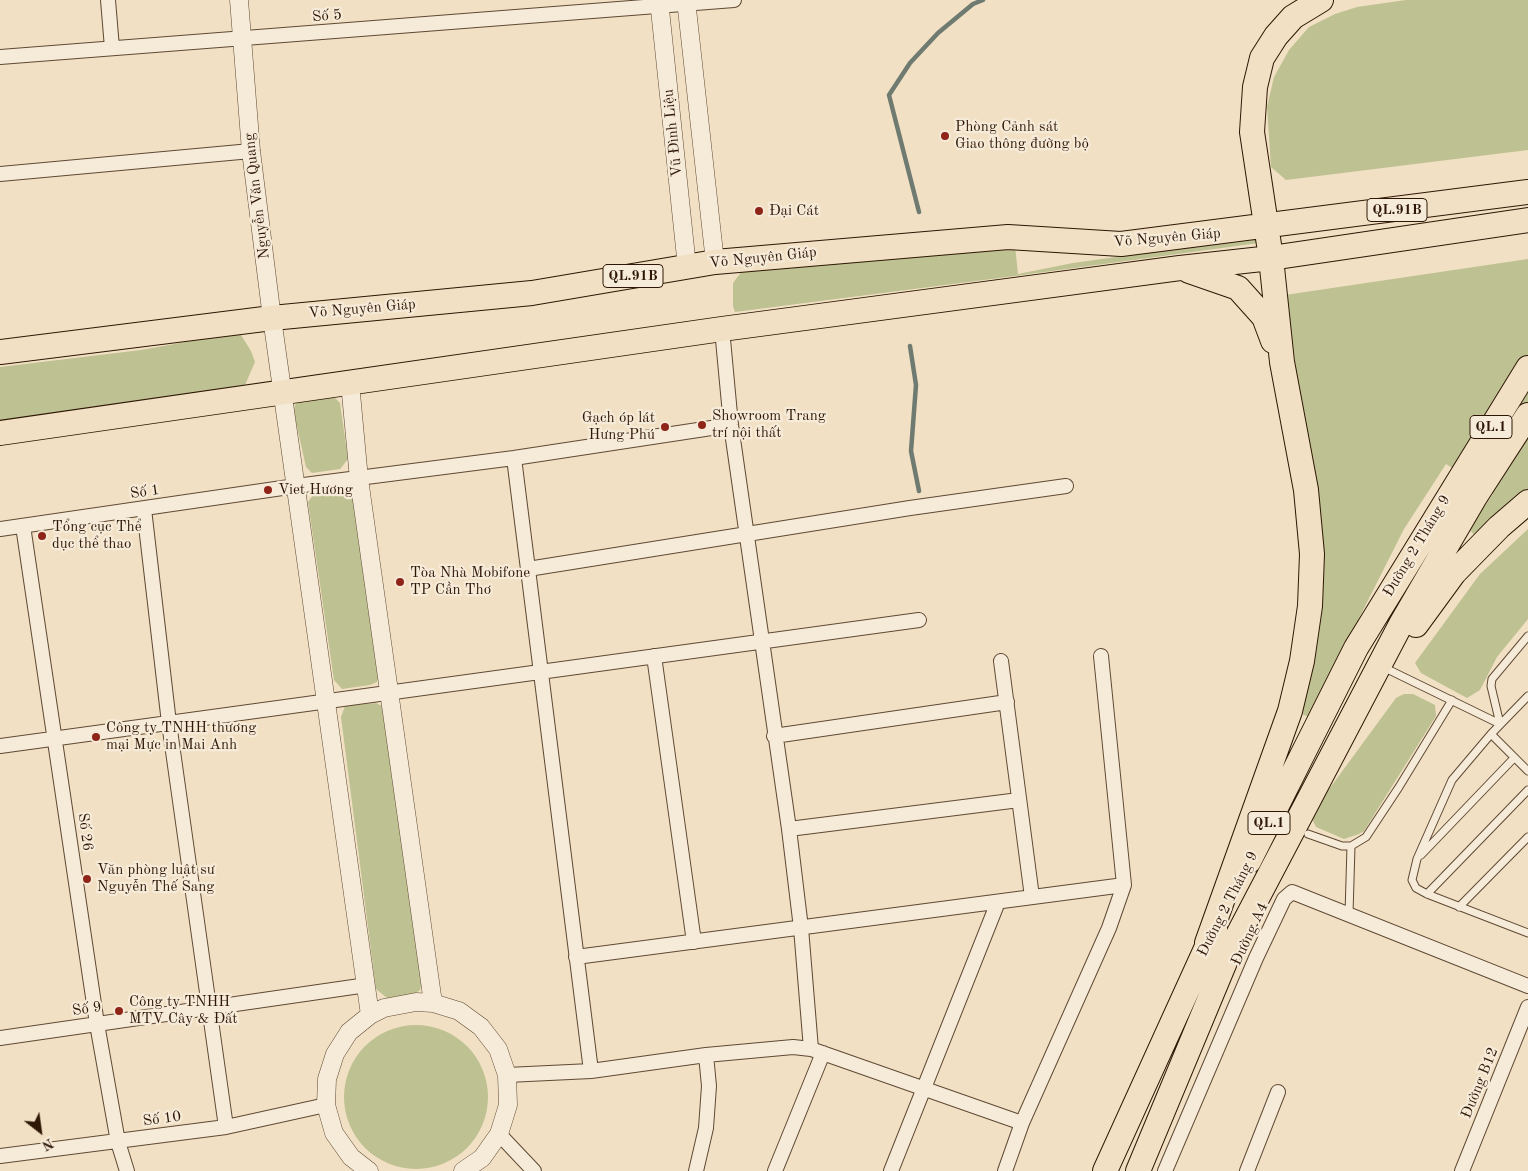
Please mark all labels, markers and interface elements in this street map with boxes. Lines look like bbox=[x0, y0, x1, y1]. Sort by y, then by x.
street label: Số 5 bbox=[311, 6, 343, 26]
street label: Vũ Đình Liệu bbox=[659, 88, 687, 178]
place label: Phòng Cảnh sát Giao thông đường bộ bbox=[955, 118, 1089, 153]
marker: Phòng Cảnh sát Giao thông đường bộ bbox=[939, 130, 951, 142]
street label: Nguyễn Văn Quang bbox=[240, 132, 274, 260]
road number: QL.91B bbox=[1367, 198, 1427, 222]
place label: Đại Cát bbox=[769, 202, 819, 220]
marker: Đại Cát bbox=[753, 205, 765, 217]
street label: Võ Nguyên Giáp bbox=[1113, 224, 1221, 252]
street label: Võ Nguyên Giáp bbox=[708, 243, 818, 273]
road number: QL.91B bbox=[603, 264, 663, 288]
street label: Võ Nguyên Giáp bbox=[308, 295, 416, 323]
place label: Showroom Trang trí nội thất bbox=[712, 407, 826, 442]
place label: Gạch óp lát Hưng Phú bbox=[582, 409, 655, 444]
road number: QL.1 bbox=[1470, 416, 1512, 438]
marker: Showroom Trang trí nội thất bbox=[696, 419, 708, 431]
marker: Gạch óp lát Hưng Phú bbox=[659, 421, 671, 433]
street label: Số 1 bbox=[129, 481, 161, 503]
place label: Viet Hương bbox=[278, 481, 353, 499]
marker: Viet Hương bbox=[262, 484, 274, 496]
street label: Đường 2 Tháng 9 bbox=[1380, 492, 1454, 600]
place label: Tổng cục Thể dục thể thao bbox=[52, 518, 142, 553]
marker: Tổng cục Thể dục thể thao bbox=[36, 530, 48, 542]
place label: Tòa Nhà Mobifone TP Cần Thơ bbox=[410, 564, 530, 599]
marker: Tòa Nhà Mobifone TP Cần Thơ bbox=[394, 576, 406, 588]
place label: Công ty TNHH thương mại Mực in Mai Anh bbox=[106, 719, 256, 754]
marker: Công ty TNHH thương mại Mực in Mai Anh bbox=[90, 731, 102, 743]
road number: QL.1 bbox=[1248, 811, 1290, 834]
street label: Số 26 bbox=[73, 812, 97, 852]
street label: Đường 2 Tháng 9 bbox=[1194, 848, 1262, 960]
place label: Văn phòng luật sư Nguyễn Thế Sang bbox=[97, 861, 215, 896]
marker: Văn phòng luật sư Nguyễn Thế Sang bbox=[81, 873, 93, 885]
street label: Đường A4 bbox=[1228, 900, 1272, 968]
place label: Công ty TNHH MTV Cây & Đất bbox=[129, 993, 238, 1028]
street label: Số 9 bbox=[71, 998, 103, 1020]
marker: Công ty TNHH MTV Cây & Đất bbox=[113, 1005, 125, 1017]
street label: Đường B12 bbox=[1458, 1045, 1502, 1121]
north arrow bbox=[15, 1106, 65, 1156]
street label: Số 10 bbox=[142, 1107, 182, 1131]
text: N bbox=[39, 1135, 56, 1153]

